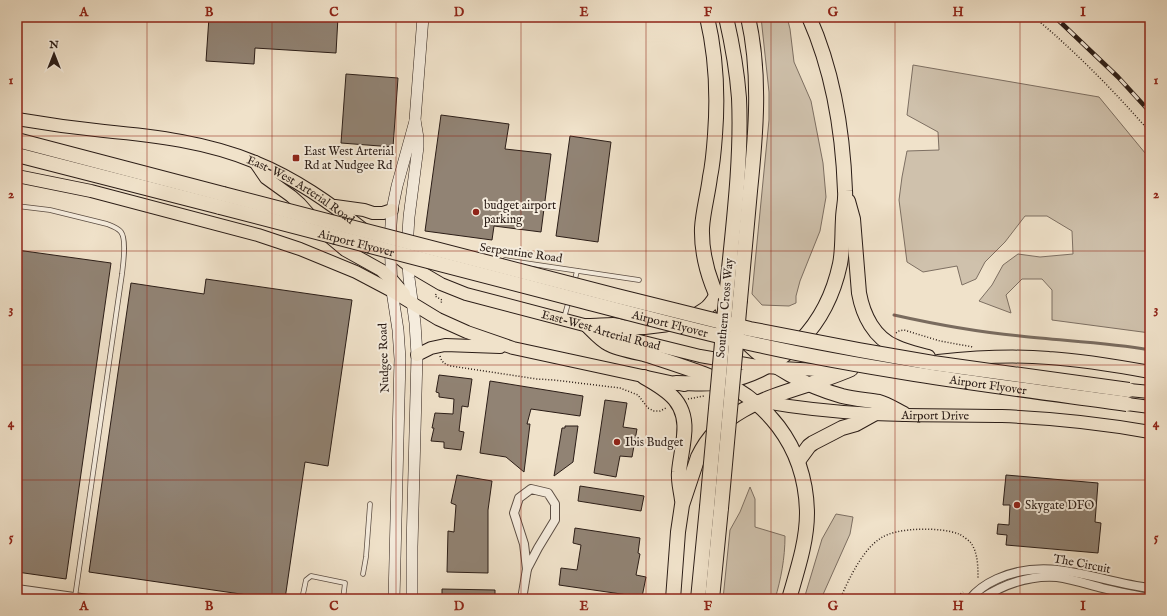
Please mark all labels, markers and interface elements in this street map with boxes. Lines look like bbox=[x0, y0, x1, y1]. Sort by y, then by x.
text: A bbox=[79, 4, 90, 21]
text: B bbox=[205, 4, 214, 21]
text: C bbox=[329, 4, 339, 21]
text: D bbox=[454, 4, 465, 21]
text: E bbox=[579, 4, 589, 21]
text: F bbox=[704, 4, 713, 21]
text: G bbox=[828, 4, 839, 21]
text: H bbox=[952, 4, 964, 21]
text: I bbox=[1080, 4, 1086, 21]
north arrow bbox=[34, 34, 74, 74]
text: N bbox=[48, 38, 59, 52]
text: 1 bbox=[9, 72, 14, 89]
text: 1 bbox=[1154, 72, 1159, 89]
place label: East West Arterial Rd at Nudgee Rd bbox=[304, 144, 395, 173]
street label: East-West Arterial Road bbox=[245, 152, 358, 228]
marker: East West Arterial Rd at Nudgee Rd bbox=[291, 153, 301, 163]
text: 2 bbox=[8, 186, 14, 203]
text: 2 bbox=[1153, 186, 1159, 203]
place label: budget airport parking bbox=[484, 198, 556, 228]
marker: budget airport parking bbox=[471, 207, 481, 217]
street label: Airport Flyover bbox=[316, 226, 396, 260]
street label: Serpentine Road bbox=[479, 240, 564, 267]
street label: Southern Cross Way bbox=[713, 257, 737, 359]
text: 3 bbox=[9, 301, 14, 318]
text: 3 bbox=[1154, 301, 1159, 318]
street label: East-West Arterial Road bbox=[540, 307, 663, 354]
street label: Airport Flyover bbox=[629, 307, 710, 341]
street label: Nudgee Road bbox=[375, 322, 393, 393]
street label: Airport Flyover bbox=[947, 372, 1028, 398]
street label: Airport Drive bbox=[900, 407, 970, 424]
text: 4 bbox=[8, 415, 15, 432]
text: 4 bbox=[1153, 415, 1160, 432]
place label: Ibis Budget bbox=[625, 435, 683, 450]
marker: Ibis Budget bbox=[612, 437, 622, 447]
place label: Skygate DFO bbox=[1025, 498, 1094, 513]
marker: Skygate DFO bbox=[1012, 500, 1022, 510]
text: 5 bbox=[9, 529, 14, 546]
text: 5 bbox=[1154, 529, 1159, 546]
street label: The Circuit bbox=[1052, 551, 1112, 577]
text: A bbox=[79, 598, 90, 615]
text: B bbox=[205, 598, 214, 615]
text: C bbox=[329, 598, 339, 615]
text: D bbox=[454, 598, 465, 615]
text: E bbox=[579, 598, 589, 615]
text: F bbox=[704, 598, 713, 615]
text: G bbox=[828, 598, 839, 615]
text: H bbox=[952, 598, 964, 615]
text: I bbox=[1080, 598, 1086, 615]

